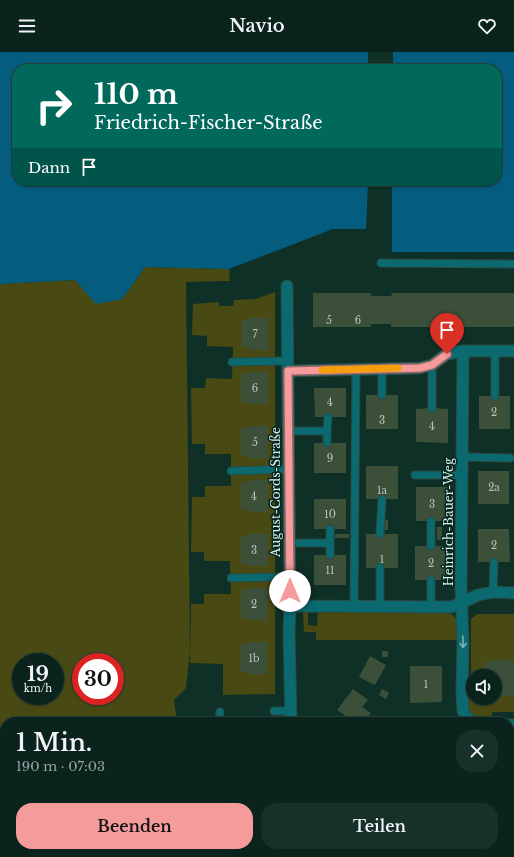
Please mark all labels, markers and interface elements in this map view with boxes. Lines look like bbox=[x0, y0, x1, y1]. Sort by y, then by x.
icon: menu bbox=[16, 15, 38, 37]
text: Navio bbox=[229, 15, 285, 37]
icon: heart bbox=[476, 15, 498, 37]
text: 110 m bbox=[94, 77, 178, 112]
icon: right bbox=[28, 80, 80, 132]
text: Friedrich-Fischer-Straße bbox=[94, 112, 323, 134]
icon: arrive bbox=[78, 156, 100, 178]
text: Dann bbox=[28, 158, 70, 177]
pin bbox=[430, 313, 464, 354]
house number: 5 bbox=[326, 314, 332, 327]
house number: 6 bbox=[355, 314, 361, 327]
icon: arrive bbox=[436, 319, 458, 341]
house number: 7 bbox=[252, 328, 258, 341]
house number: 6 bbox=[252, 382, 258, 395]
house number: 4 bbox=[327, 396, 333, 409]
house number: 2 bbox=[491, 406, 497, 419]
house number: 3 bbox=[379, 414, 385, 427]
house number: 4 bbox=[429, 420, 435, 433]
street label: August-Cords-Straße bbox=[268, 427, 283, 558]
house number: 5 bbox=[252, 436, 258, 449]
house number: 9 bbox=[327, 452, 333, 465]
street label: Heinrich-Bauer-Weg bbox=[441, 457, 456, 586]
house number: 2a bbox=[488, 481, 500, 494]
house number: 1a bbox=[377, 484, 387, 497]
house number: 4 bbox=[251, 490, 257, 503]
house number: 3 bbox=[429, 498, 435, 511]
house number: 10 bbox=[324, 508, 336, 521]
house number: 2 bbox=[491, 539, 497, 552]
house number: 3 bbox=[251, 544, 257, 557]
house number: 1 bbox=[380, 553, 384, 566]
house number: 2 bbox=[428, 557, 434, 570]
house number: 11 bbox=[326, 564, 334, 577]
position arrow bbox=[269, 570, 311, 612]
house number: 2 bbox=[251, 598, 257, 611]
one-way arrow bbox=[459, 635, 466, 648]
house number: 1b bbox=[249, 652, 260, 665]
speed limit sign: 30 bbox=[72, 653, 124, 705]
text: 19 bbox=[27, 662, 49, 686]
map controls bbox=[466, 669, 502, 705]
button: sound bbox=[466, 669, 502, 705]
house number: 1 bbox=[424, 678, 428, 691]
text: km/h bbox=[24, 682, 52, 695]
text: 1 Min. bbox=[16, 728, 92, 757]
button: close bbox=[456, 730, 498, 772]
text: 190 m · 07:03 bbox=[16, 758, 105, 775]
button: Beenden bbox=[16, 803, 253, 849]
button: Teilen bbox=[261, 803, 498, 849]

